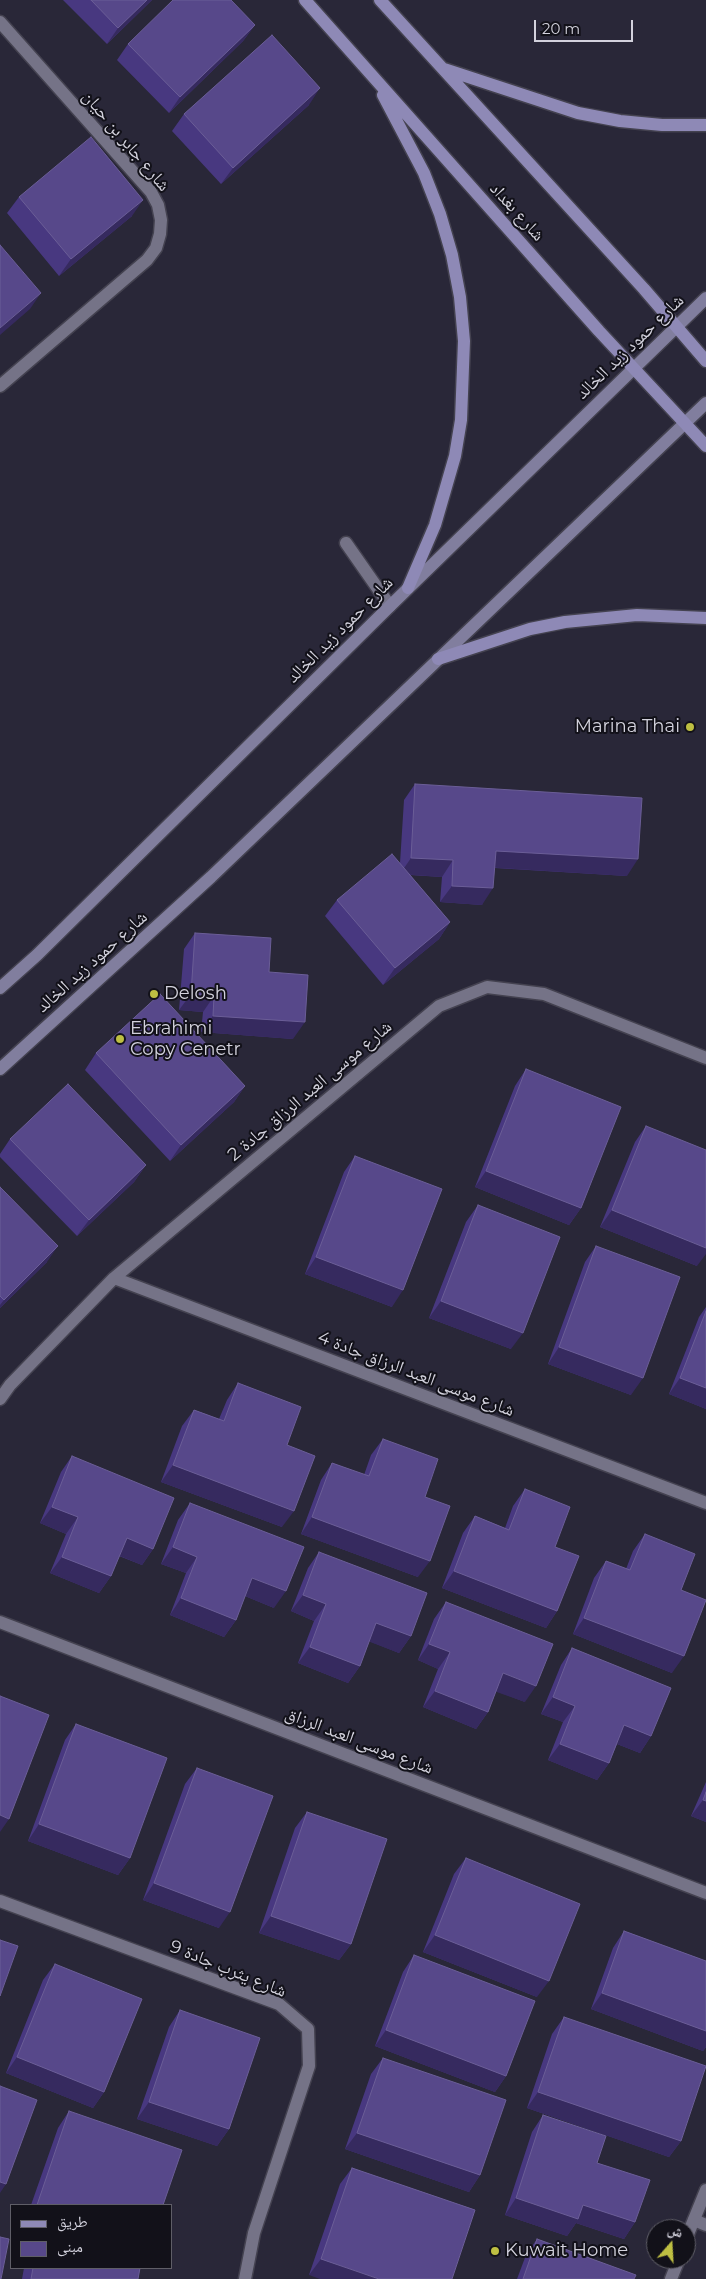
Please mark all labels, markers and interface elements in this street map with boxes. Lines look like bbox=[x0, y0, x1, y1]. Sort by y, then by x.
scale bar bbox=[536, 10, 635, 42]
text: 20 m bbox=[542, 19, 580, 38]
street label: شارع جابر بن حيان bbox=[78, 86, 174, 196]
street label: شارع بغداد bbox=[485, 178, 549, 246]
street label: شارع حمود زيد الخالد bbox=[572, 290, 688, 404]
street label: شارع حمود زيد الخالد bbox=[282, 572, 398, 688]
place label: Marina Thai bbox=[575, 716, 680, 738]
marker: Marina Thai bbox=[684, 721, 696, 733]
street label: شارع حمود زيد الخالد bbox=[32, 907, 152, 1017]
place label: Delosh bbox=[164, 983, 227, 1005]
marker: Delosh bbox=[148, 988, 160, 1000]
street label: شارع موسى العبد الرزاق جادة 2 bbox=[224, 1016, 396, 1166]
place label: Ebrahimi Copy Cenetr bbox=[130, 1018, 241, 1060]
marker: Ebrahimi Copy Cenetr bbox=[114, 1033, 126, 1045]
street label: شارع موسى العبد الرزاق جادة 4 bbox=[315, 1326, 517, 1422]
street label: شارع موسى العبد الرزاق bbox=[282, 1703, 436, 1779]
street label: شارع يثرب جادة 9 bbox=[166, 1936, 290, 2002]
legend bbox=[10, 2204, 172, 2269]
text: طريق bbox=[57, 2212, 88, 2231]
north arrow bbox=[646, 2219, 696, 2269]
text: ش bbox=[666, 2220, 686, 2242]
text: مبنى bbox=[57, 2237, 83, 2256]
place label: Kuwait Home bbox=[505, 2240, 628, 2262]
marker: Kuwait Home bbox=[489, 2245, 501, 2257]

